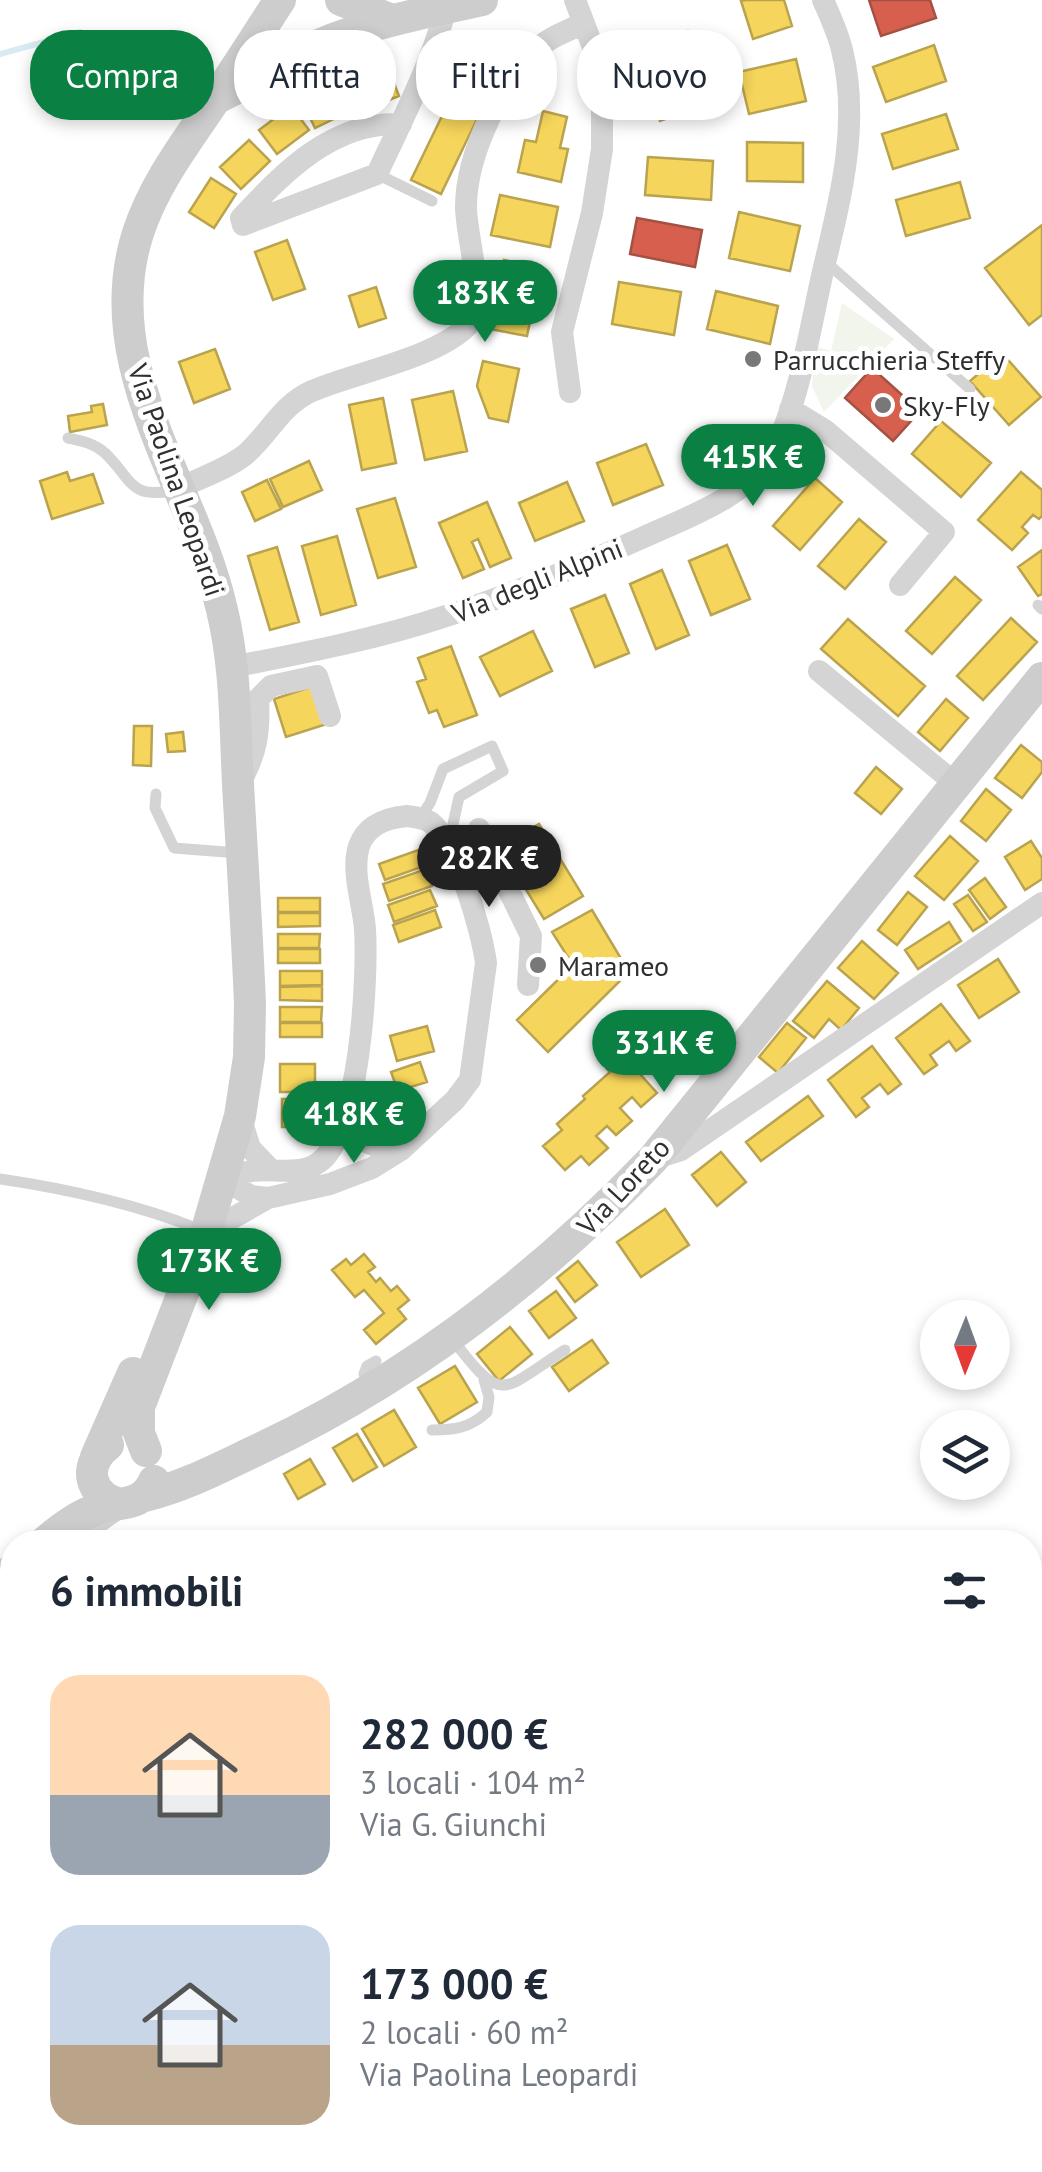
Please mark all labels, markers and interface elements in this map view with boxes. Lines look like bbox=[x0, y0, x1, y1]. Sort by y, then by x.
chip: Compra bbox=[30, 30, 214, 120]
chip: Affitta bbox=[234, 30, 396, 120]
chip: Filtri bbox=[416, 30, 557, 120]
chip: Nuovo bbox=[577, 30, 743, 120]
pin: 183K € bbox=[404, 260, 566, 345]
text: 183K € bbox=[435, 271, 535, 313]
place label: Parrucchieria Steffy bbox=[773, 341, 1005, 378]
marker: Parrucchieria Steffy bbox=[742, 348, 764, 370]
street label: Via Paolina Leopardi bbox=[120, 358, 234, 601]
place label: Sky-Fly bbox=[903, 387, 990, 424]
marker: Sky-Fly bbox=[872, 394, 894, 416]
pin: 415K € bbox=[672, 424, 834, 509]
text: 415K € bbox=[703, 435, 803, 477]
street label: Via degli Alpini bbox=[445, 529, 628, 631]
pin: 282K € bbox=[408, 825, 570, 910]
text: 282K € bbox=[439, 836, 539, 878]
place label: Marameo bbox=[558, 947, 669, 984]
marker: Marameo bbox=[527, 954, 549, 976]
pin: 331K € bbox=[583, 1010, 745, 1095]
text: 331K € bbox=[614, 1021, 714, 1063]
pin: 418K € bbox=[273, 1081, 435, 1166]
text: 418K € bbox=[304, 1092, 404, 1134]
street label: Via Loreto bbox=[568, 1129, 678, 1243]
pin: 173K € bbox=[128, 1228, 290, 1313]
text: 173K € bbox=[159, 1239, 259, 1281]
north arrow bbox=[920, 1300, 1010, 1390]
map controls bbox=[920, 1300, 1010, 1500]
button: layers bbox=[920, 1410, 1010, 1500]
text: 6 immobili bbox=[50, 1563, 243, 1618]
icon: filters bbox=[937, 1563, 992, 1618]
text: 282 000 € bbox=[360, 1706, 548, 1761]
icon: home bbox=[130, 1715, 250, 1835]
text: 3 locali · 104 m² bbox=[360, 1761, 586, 1803]
text: Via G. Giunchi bbox=[360, 1803, 547, 1845]
text: 173 000 € bbox=[360, 1956, 548, 2011]
icon: home bbox=[130, 1965, 250, 2085]
text: 2 locali · 60 m² bbox=[360, 2011, 568, 2053]
text: Via Paolina Leopardi bbox=[360, 2053, 638, 2095]

